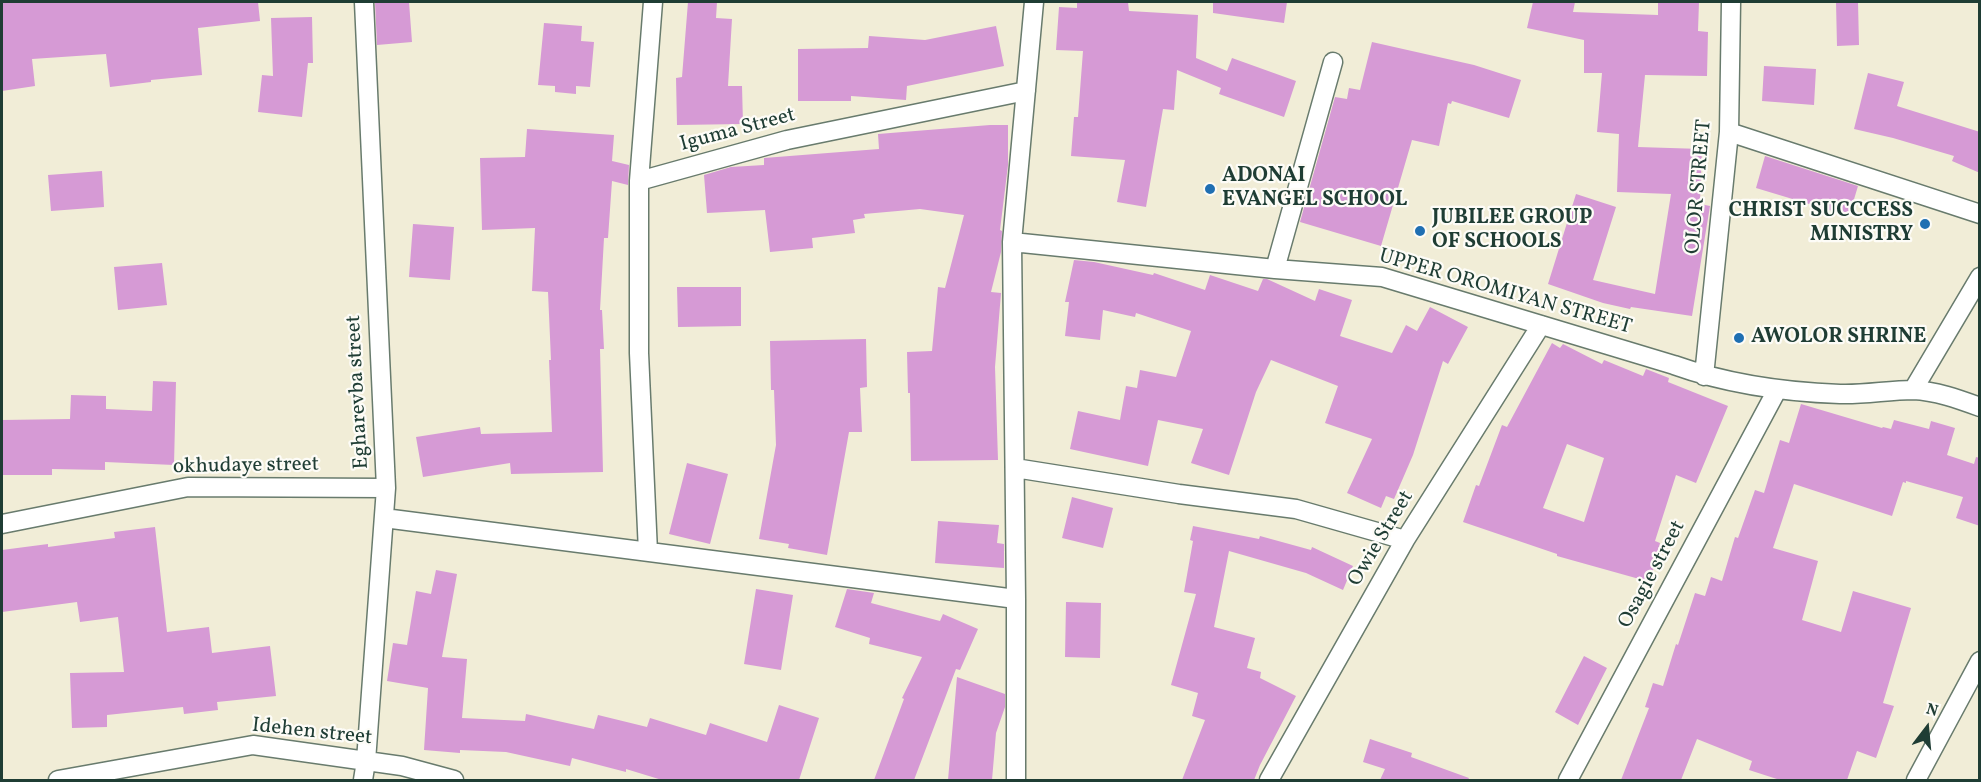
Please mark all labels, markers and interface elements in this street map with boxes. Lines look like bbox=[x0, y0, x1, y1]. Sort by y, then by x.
street label: Iguma Street bbox=[678, 104, 798, 158]
street label: OLOR STREET bbox=[1682, 119, 1718, 255]
place label: ADONAI EVANGEL SCHOOL bbox=[1222, 164, 1408, 214]
marker: ADONAI EVANGEL SCHOOL bbox=[1203, 182, 1217, 196]
place label: CHRIST SUCCCESS MINISTRY bbox=[1729, 199, 1913, 249]
place label: JUBILEE GROUP OF SCHOOLS bbox=[1432, 206, 1592, 256]
marker: CHRIST SUCCCESS MINISTRY bbox=[1918, 217, 1932, 231]
marker: JUBILEE GROUP OF SCHOOLS bbox=[1413, 224, 1427, 238]
street label: UPPER OROMIYAN STREET bbox=[1376, 245, 1634, 341]
street label: Egharevba street bbox=[342, 314, 376, 470]
place label: AWOLOR SHRINE bbox=[1751, 325, 1926, 351]
marker: AWOLOR SHRINE bbox=[1732, 331, 1746, 345]
street label: okhudaye street bbox=[173, 453, 319, 481]
street label: Owie Street bbox=[1344, 487, 1420, 591]
street label: Osagie street bbox=[1614, 517, 1692, 633]
north arrow bbox=[1897, 698, 1957, 758]
text: N bbox=[1923, 699, 1941, 723]
street label: Idehen street bbox=[251, 714, 373, 752]

